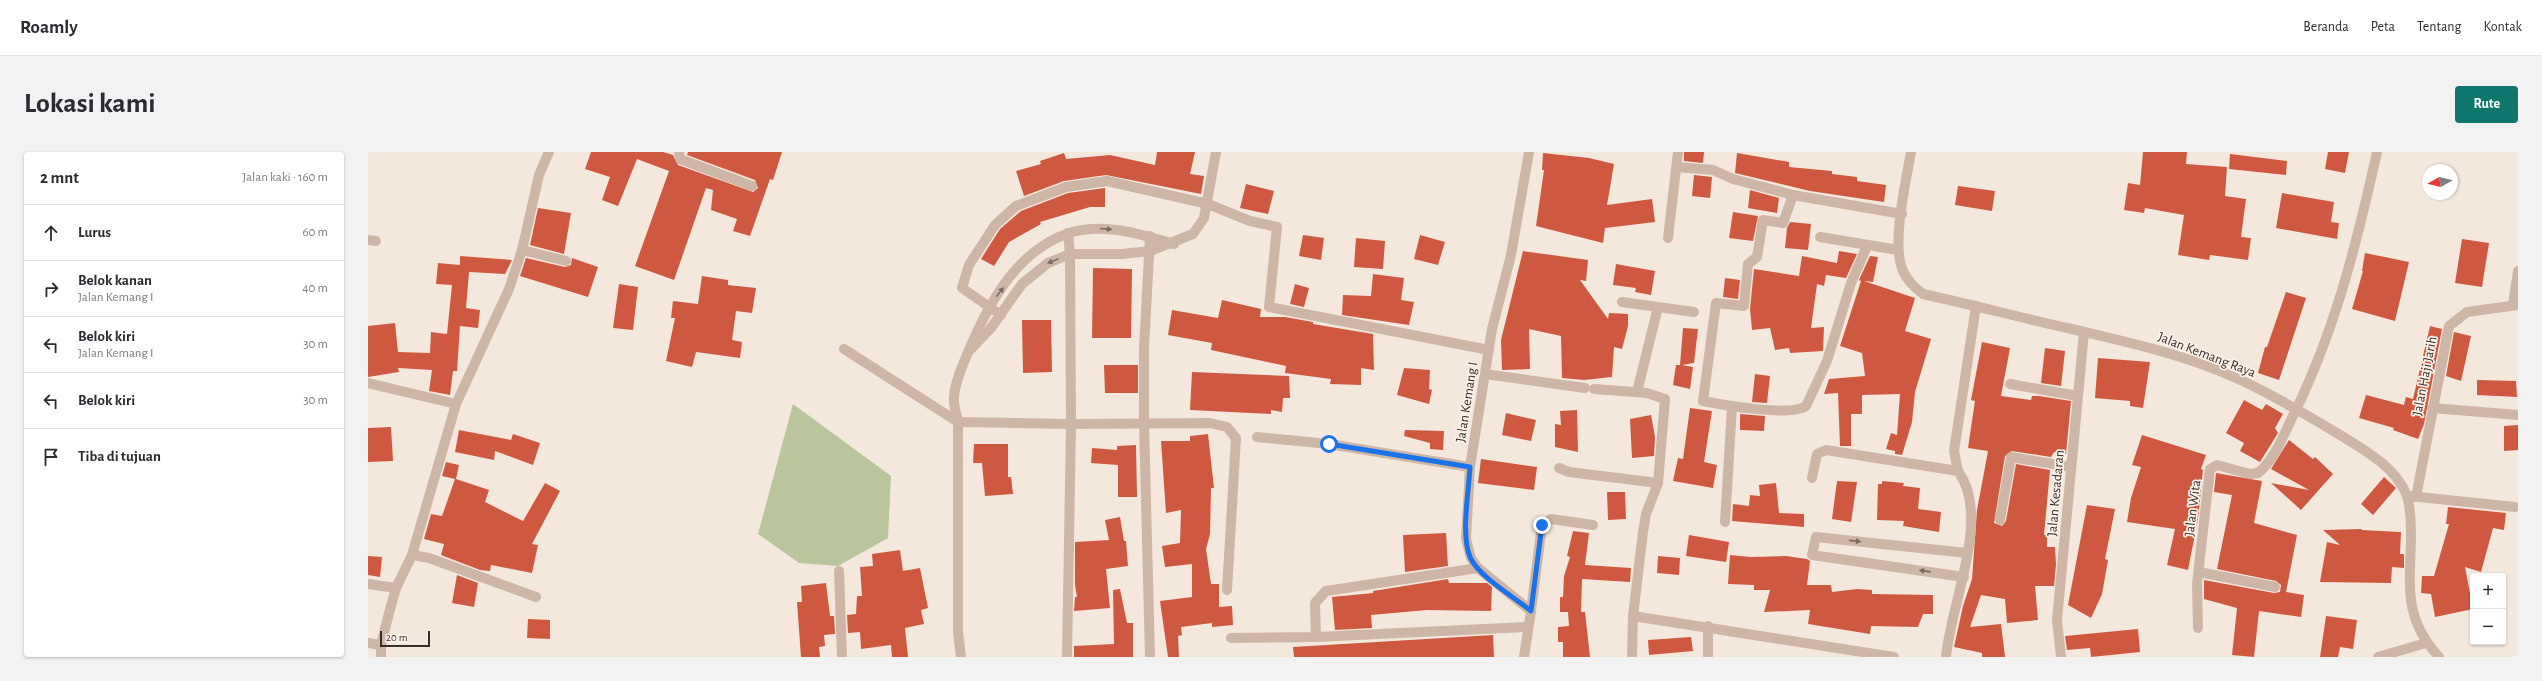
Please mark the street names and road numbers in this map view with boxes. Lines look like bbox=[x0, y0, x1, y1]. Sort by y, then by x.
street label: Jalan Kemang Raya bbox=[2156, 330, 2258, 380]
street label: Jalan Haji Jarih bbox=[2410, 335, 2440, 417]
street label: Jalan Kemang I bbox=[1454, 361, 1480, 443]
street label: Jalan Kesadaran bbox=[2045, 449, 2067, 537]
street label: Jalan Wita bbox=[2183, 479, 2203, 537]

